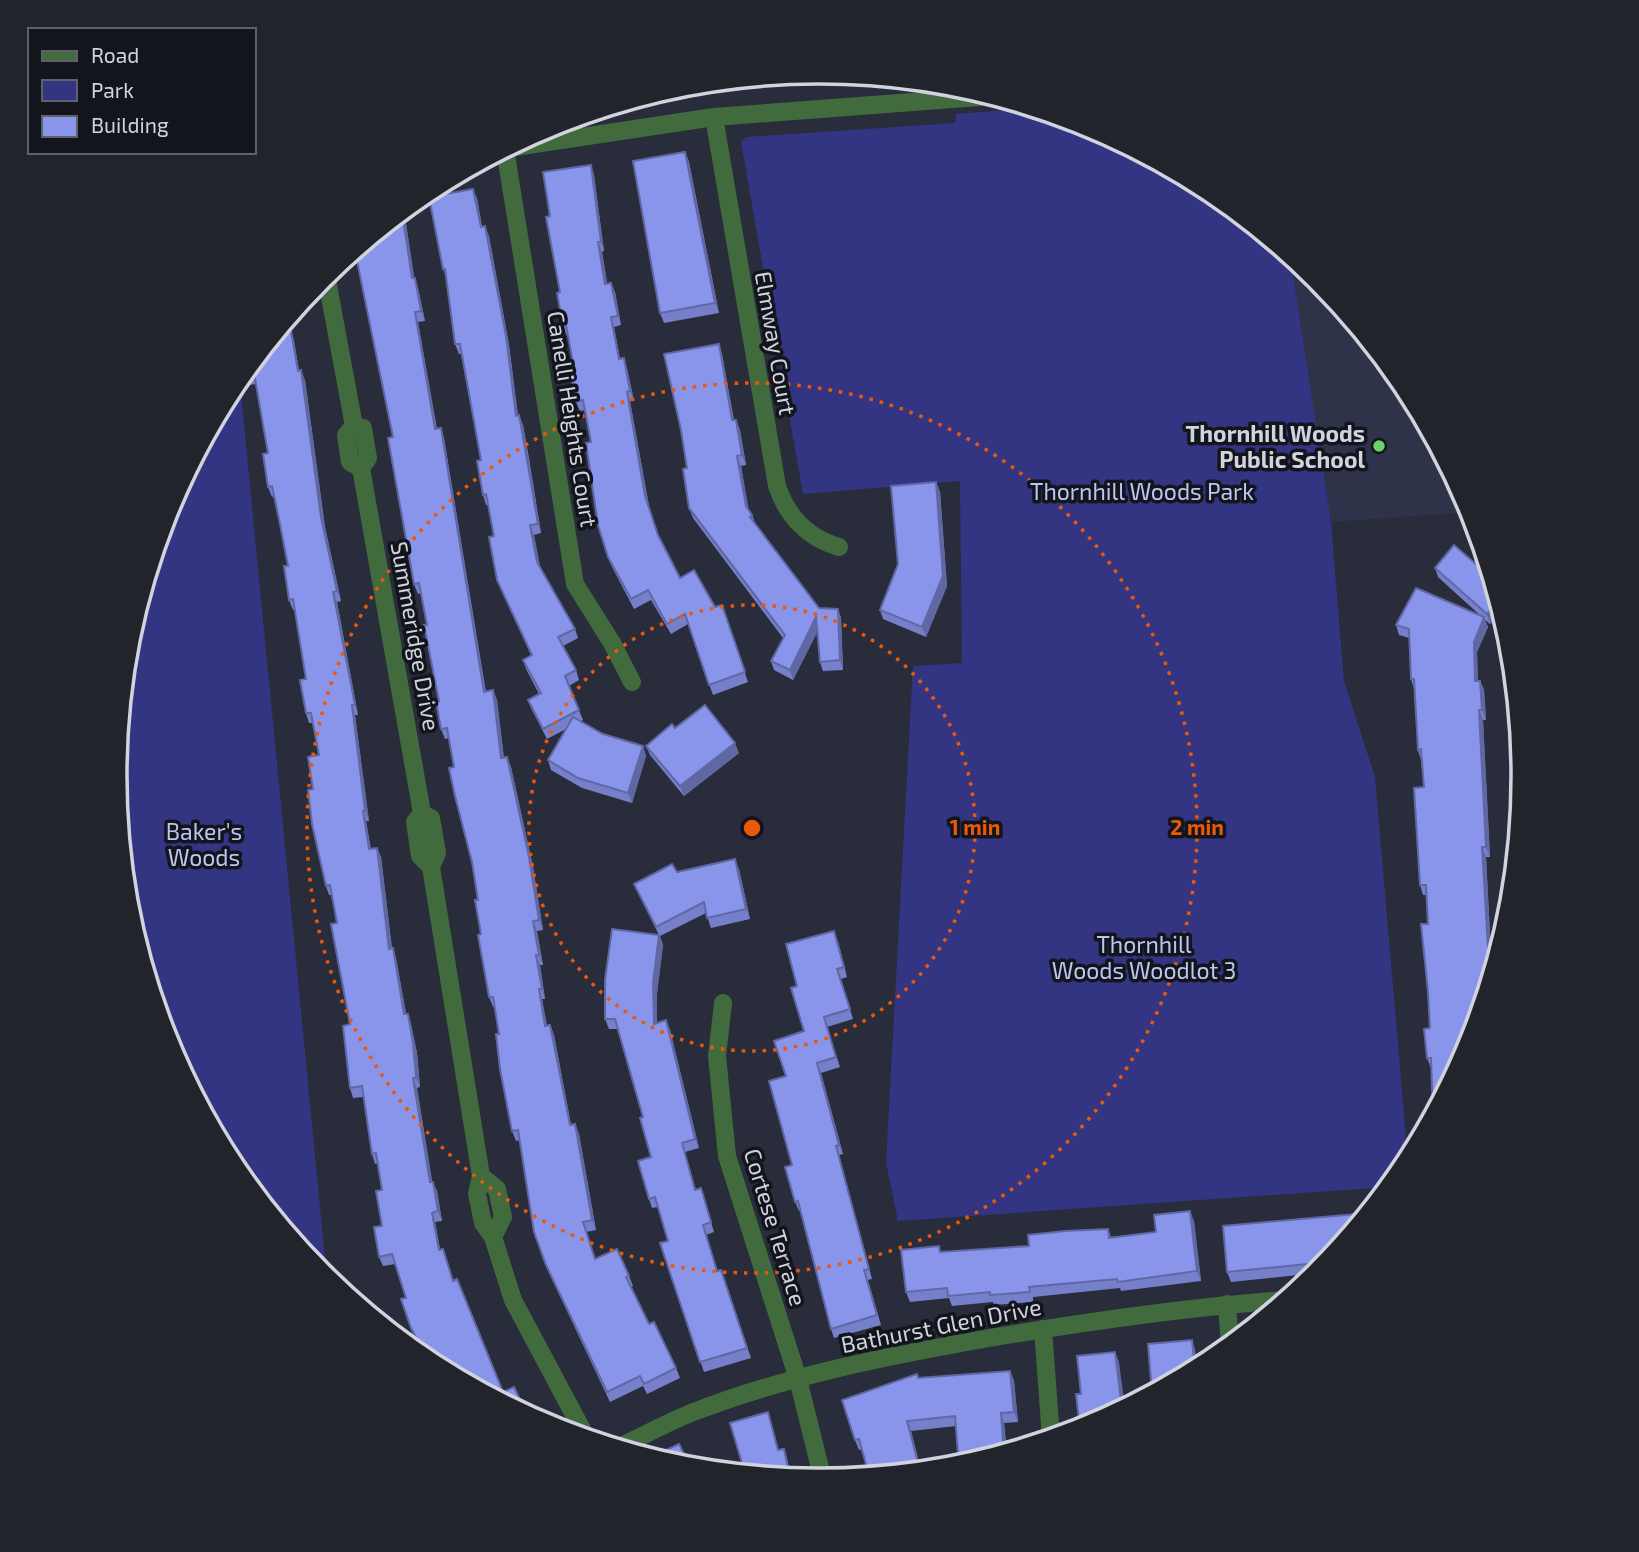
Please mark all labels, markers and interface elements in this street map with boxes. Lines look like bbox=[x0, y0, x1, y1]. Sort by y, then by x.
legend bbox=[28, 28, 256, 154]
text: Road bbox=[91, 42, 139, 67]
text: Park bbox=[91, 77, 134, 102]
text: Building bbox=[91, 112, 169, 137]
street label: Elmway Court bbox=[750, 269, 802, 417]
street label: Canelli Heights Court bbox=[542, 309, 604, 529]
place label: Thornhill Woods Public School bbox=[1185, 419, 1365, 473]
marker: Thornhill Woods Public School bbox=[1371, 438, 1387, 454]
park label: Thornhill Woods Park bbox=[1030, 477, 1254, 505]
street label: Summeridge Drive bbox=[386, 539, 446, 733]
text: 1 min bbox=[950, 814, 1000, 839]
text: 2 min bbox=[1170, 814, 1224, 839]
centre of rings bbox=[740, 816, 764, 840]
park label: Baker's Woods bbox=[166, 817, 242, 871]
park label: Thornhill Woods Woodlot 3 bbox=[1052, 930, 1236, 984]
street label: Cortese Terrace bbox=[739, 1145, 813, 1309]
street label: Bathurst Glen Drive bbox=[838, 1292, 1044, 1358]

